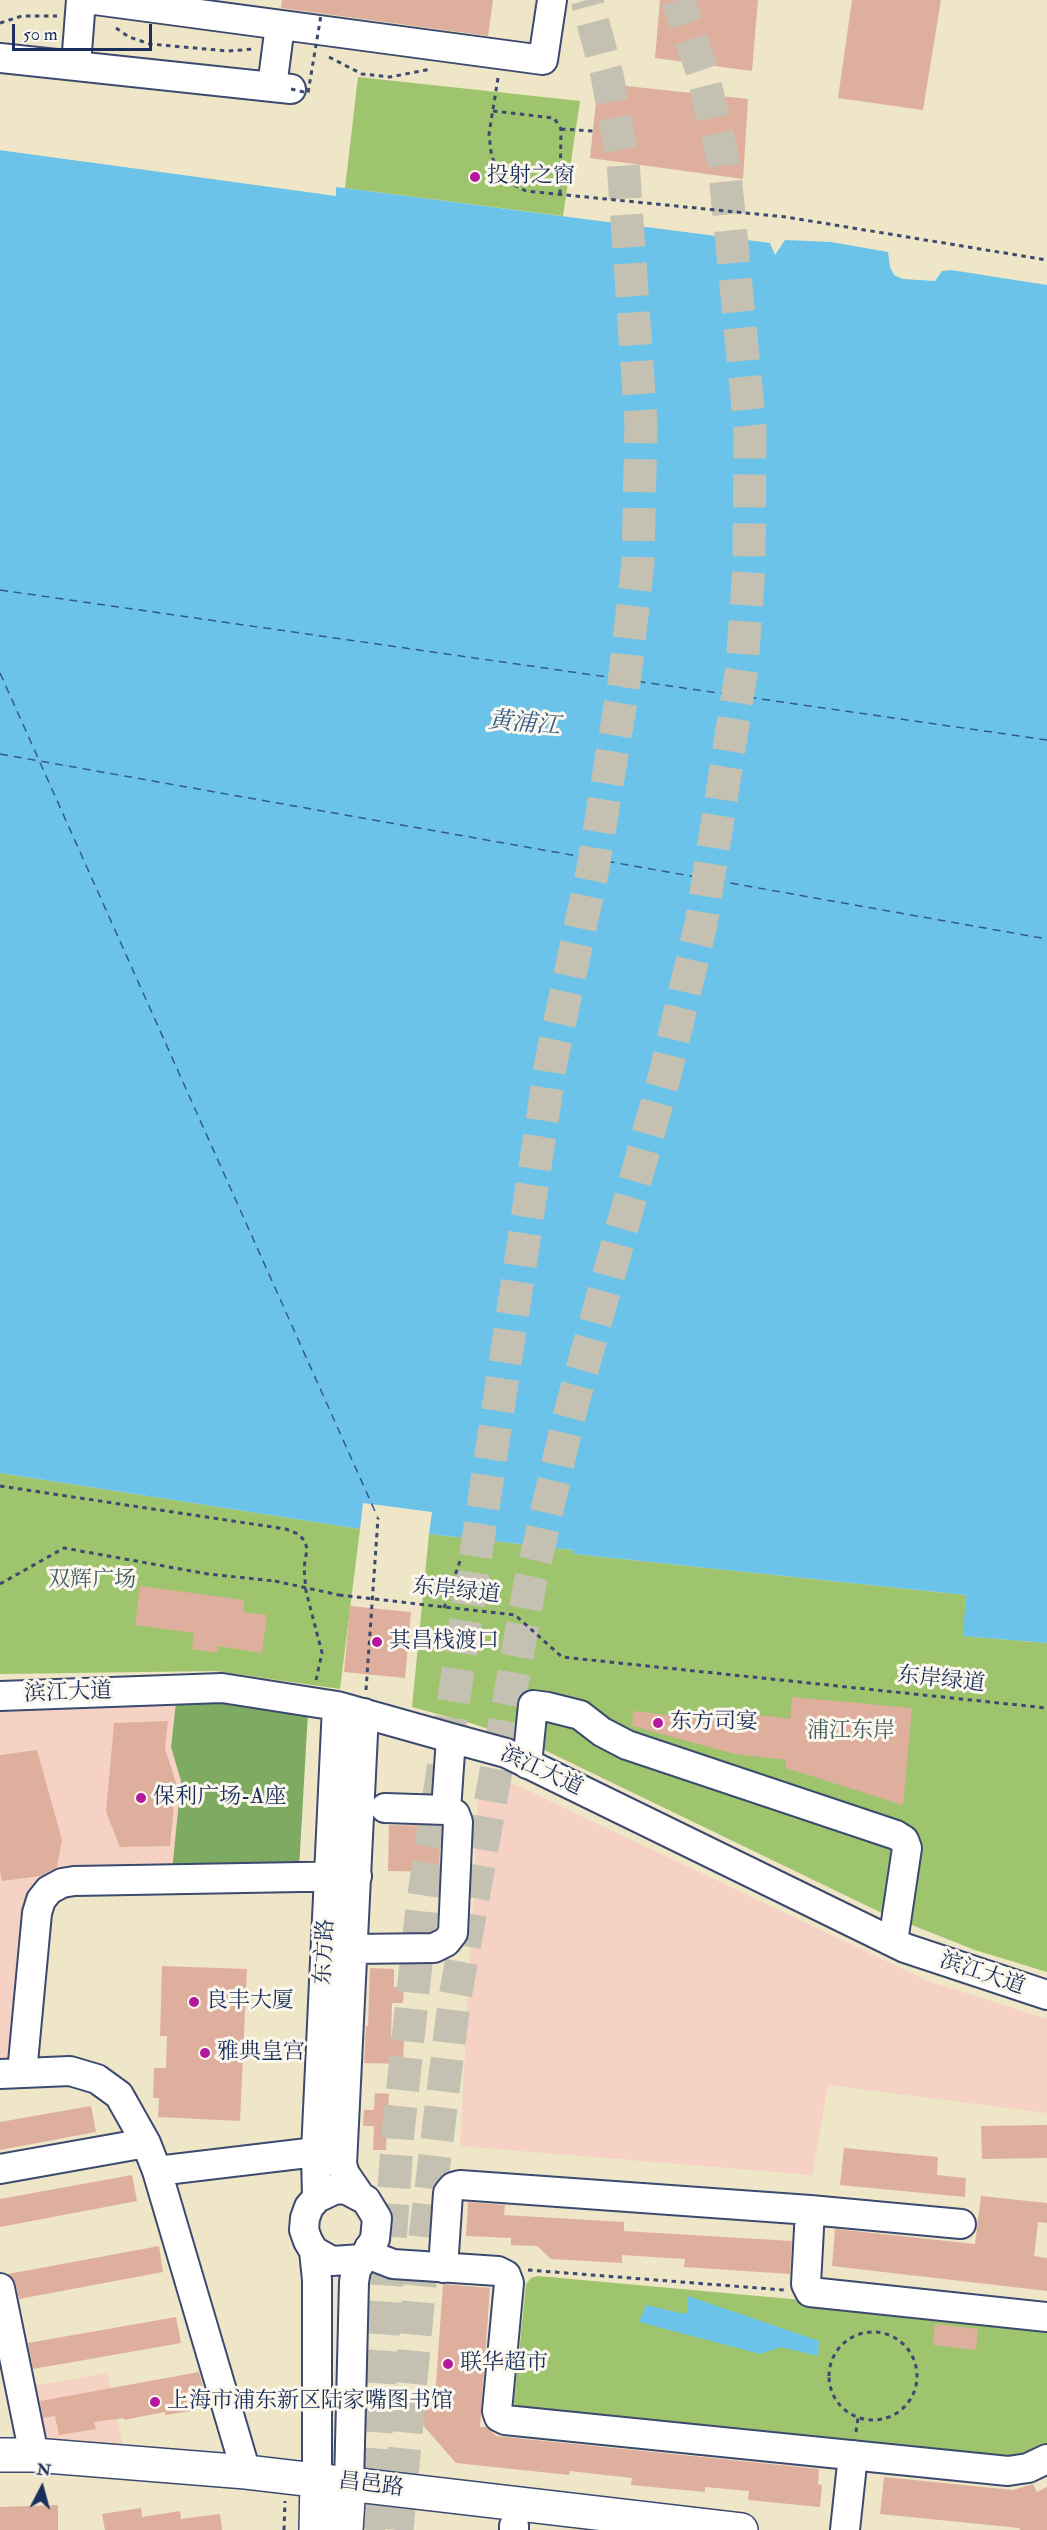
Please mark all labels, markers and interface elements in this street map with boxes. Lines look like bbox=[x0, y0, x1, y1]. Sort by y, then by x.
scale bar bbox=[15, 12, 154, 50]
text: 50 m bbox=[23, 23, 58, 46]
place label: 投射之窗 bbox=[487, 164, 575, 190]
marker: 投射之窗 bbox=[468, 170, 482, 184]
water label: 黄浦江 bbox=[487, 708, 561, 742]
park label: 双辉广场 bbox=[48, 1568, 136, 1594]
street label: 东岸绿道 bbox=[411, 1574, 501, 1610]
place label: 其昌栈渡口 bbox=[389, 1629, 499, 1655]
marker: 其昌栈渡口 bbox=[370, 1635, 384, 1649]
street label: 东岸绿道 bbox=[896, 1663, 986, 1699]
street label: 滨江大道 bbox=[24, 1679, 112, 1709]
place label: 东方司宴 bbox=[670, 1710, 758, 1736]
marker: 东方司宴 bbox=[651, 1716, 665, 1730]
park label: 浦江东岸 bbox=[807, 1719, 895, 1745]
street label: 滨江大道 bbox=[496, 1741, 586, 1803]
place label: 保利广场-A座 bbox=[153, 1785, 286, 1811]
marker: 保利广场-A座 bbox=[134, 1791, 148, 1805]
street label: 东方路 bbox=[311, 1918, 341, 1986]
street label: 滨江大道 bbox=[936, 1948, 1028, 2002]
place label: 良丰大厦 bbox=[206, 1989, 294, 2015]
marker: 良丰大厦 bbox=[187, 1995, 201, 2009]
place label: 雅典皇宫 bbox=[217, 2040, 305, 2066]
marker: 雅典皇宫 bbox=[198, 2046, 212, 2060]
place label: 联华超市 bbox=[460, 2351, 548, 2377]
marker: 联华超市 bbox=[441, 2357, 455, 2371]
place label: 上海市浦东新区陆家嘴图书馆 bbox=[167, 2389, 453, 2415]
marker: 上海市浦东新区陆家嘴图书馆 bbox=[148, 2395, 162, 2409]
north arrow bbox=[12, 2458, 72, 2518]
text: N bbox=[36, 2459, 52, 2481]
street label: 昌邑路 bbox=[337, 2469, 405, 2503]

